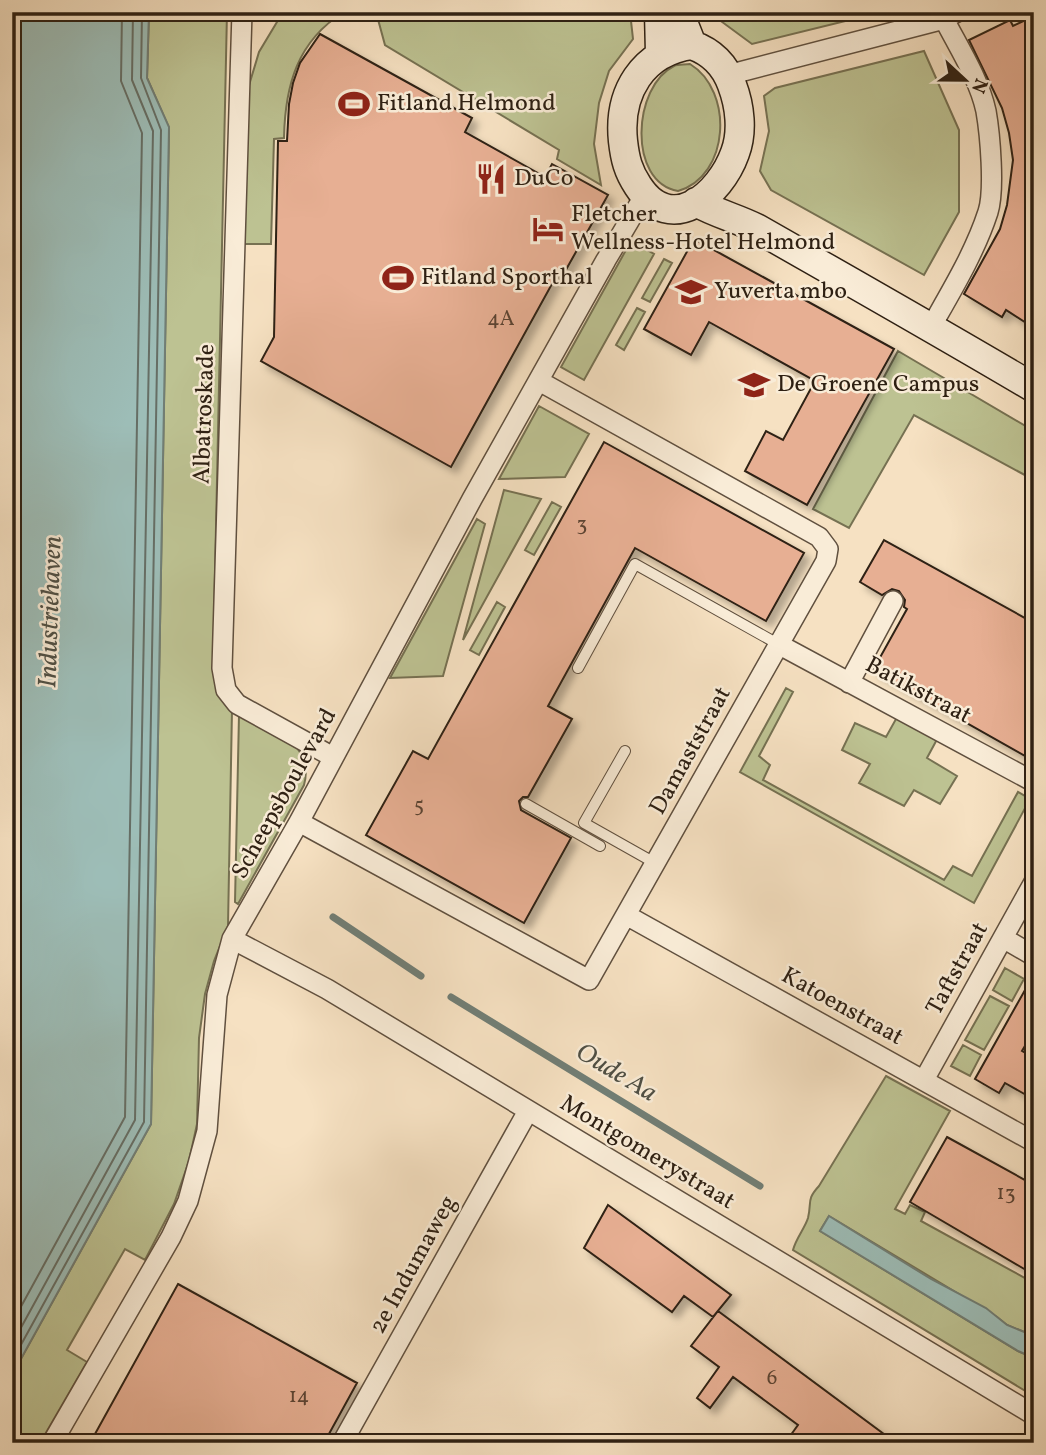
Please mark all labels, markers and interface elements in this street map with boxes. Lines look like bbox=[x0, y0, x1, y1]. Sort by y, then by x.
north arrow bbox=[930, 46, 1000, 116]
text: N bbox=[964, 74, 994, 97]
sports icon: Fitland Helmond bbox=[337, 87, 371, 121]
place label: Fitland Helmond bbox=[377, 87, 556, 121]
restaurant icon: DuCo bbox=[474, 162, 508, 196]
place label: DuCo bbox=[514, 162, 574, 196]
place label: Fletcher Wellness-Hotel Helmond bbox=[571, 198, 835, 260]
hotel icon: Fletcher Wellness-Hotel Helmond bbox=[531, 212, 565, 246]
sports icon: Fitland Sporthal bbox=[381, 261, 415, 295]
place label: Fitland Sporthal bbox=[421, 261, 593, 295]
school or university icon: Yuverta mbo bbox=[674, 275, 708, 309]
place label: Yuverta mbo bbox=[714, 275, 847, 309]
house number: 4A bbox=[487, 305, 515, 334]
street label: Albatroskade bbox=[186, 343, 224, 485]
school or university icon: De Groene Campus bbox=[737, 368, 771, 402]
place label: De Groene Campus bbox=[777, 368, 979, 402]
house number: 3 bbox=[577, 510, 587, 539]
water label: Industriehaven bbox=[30, 535, 72, 689]
street label: Batikstraat bbox=[859, 649, 977, 733]
street label: Damaststraat bbox=[642, 681, 740, 821]
street label: Scheepsboulevard bbox=[224, 702, 346, 886]
house number: 5 bbox=[414, 791, 424, 820]
street label: Taftstraat bbox=[918, 916, 998, 1022]
street label: Katoenstraat bbox=[775, 959, 909, 1055]
water label: Oude Aa bbox=[569, 1035, 663, 1111]
street label: Montgomerystraat bbox=[553, 1087, 741, 1219]
house number: 13 bbox=[997, 1179, 1015, 1208]
street label: 2e Indumaweg bbox=[362, 1190, 466, 1340]
house number: 6 bbox=[767, 1364, 777, 1393]
house number: 14 bbox=[289, 1382, 309, 1411]

